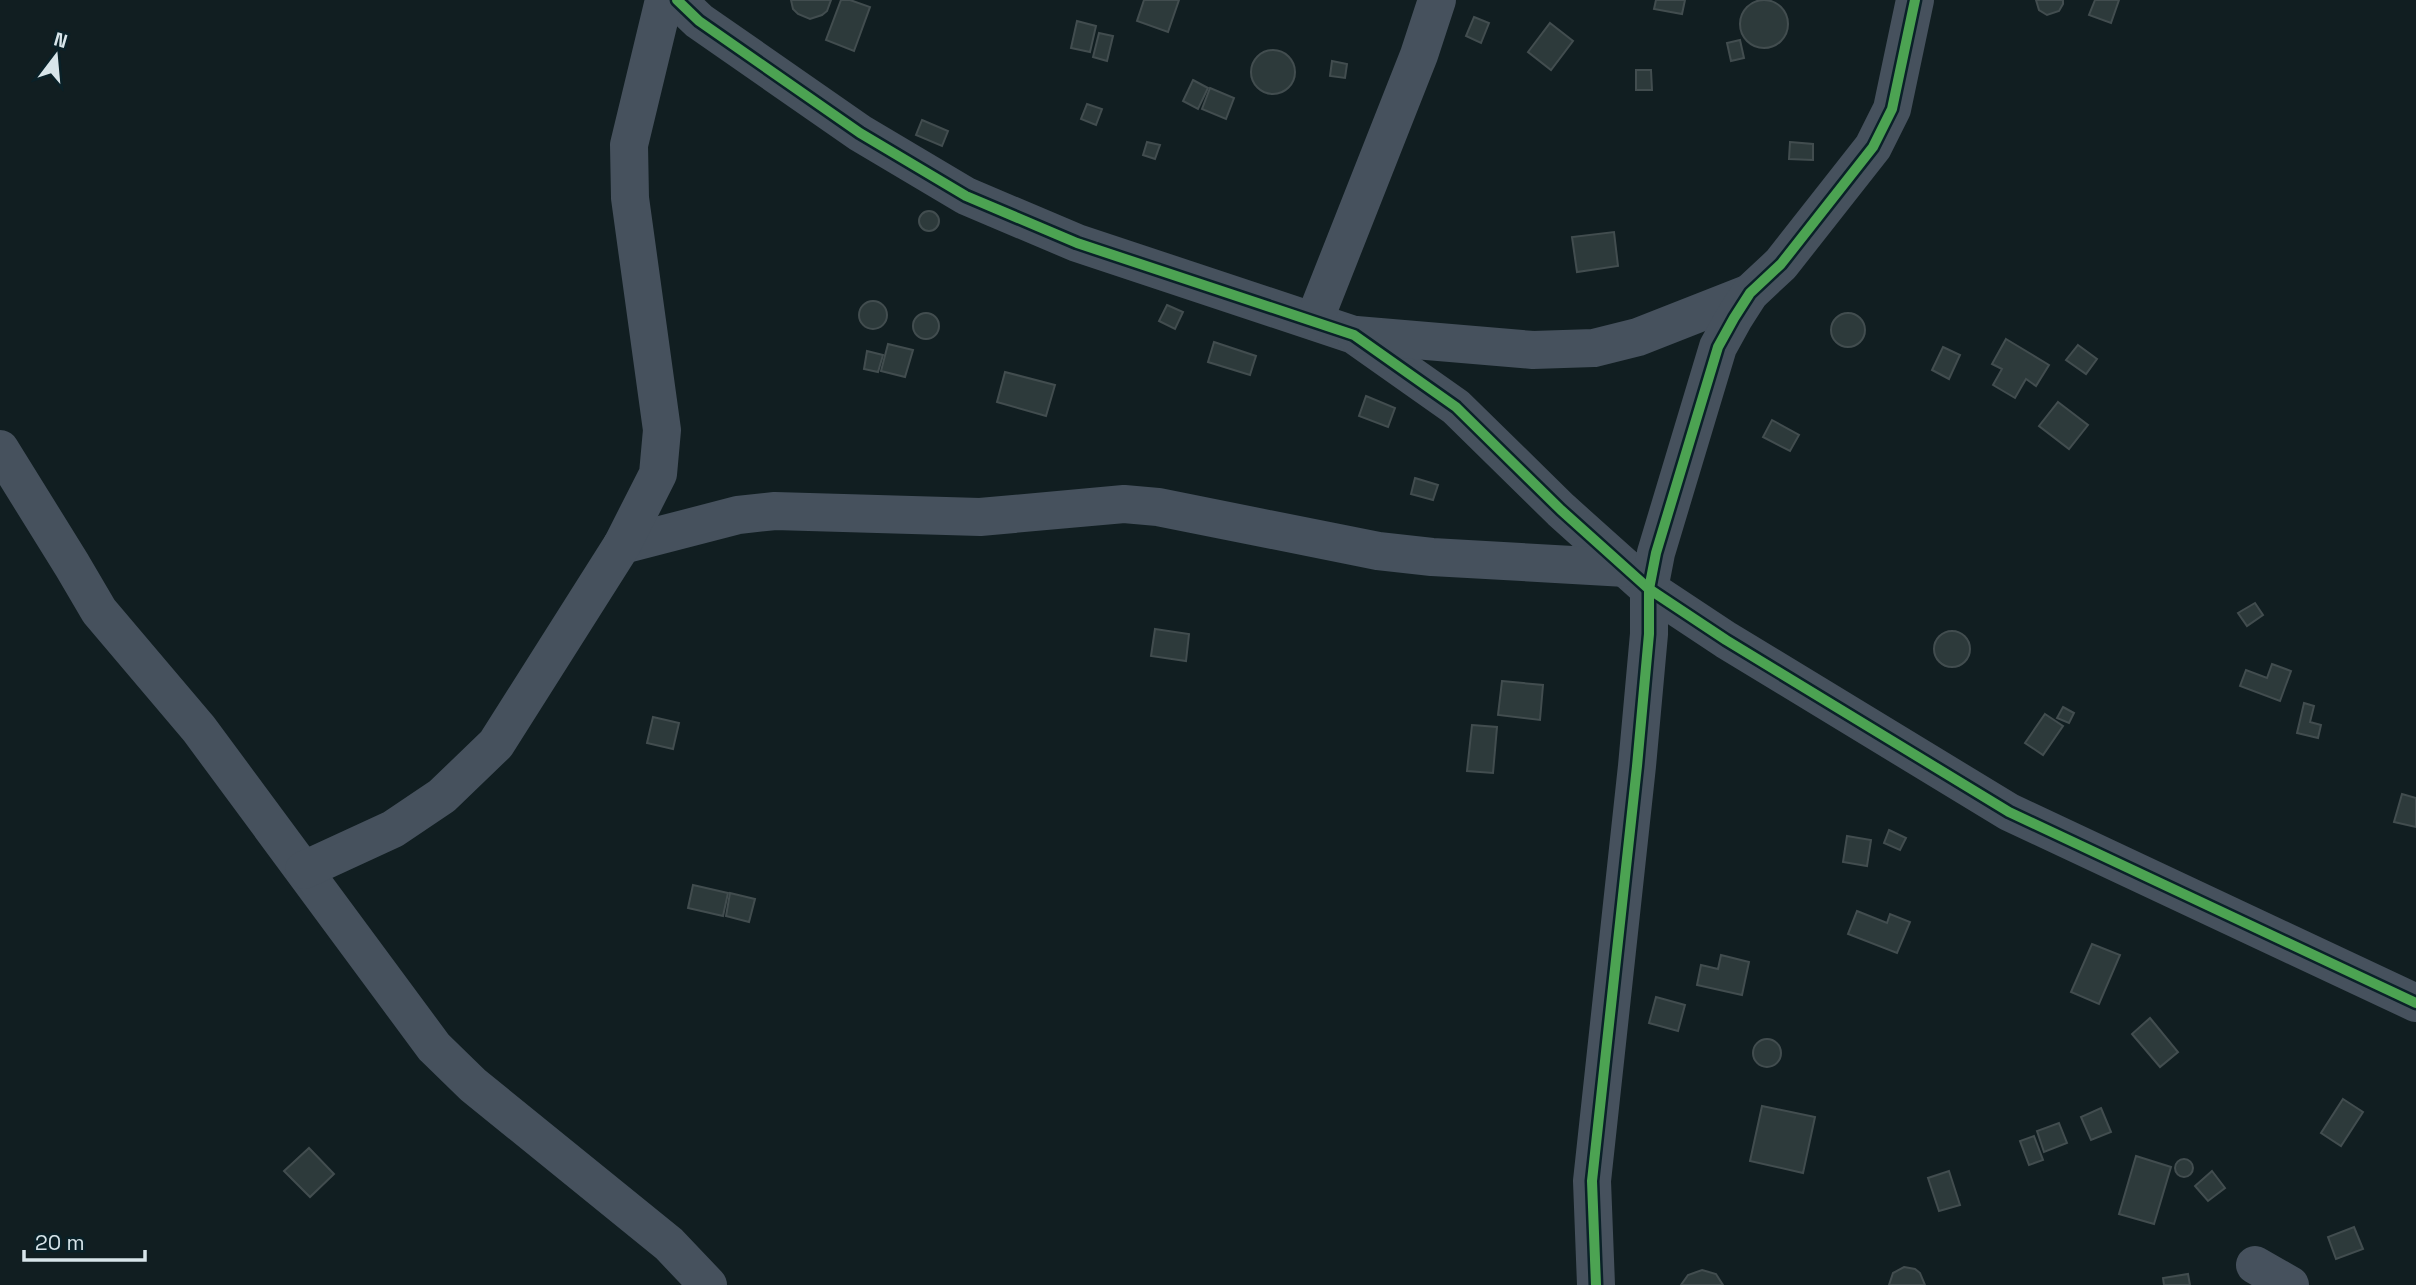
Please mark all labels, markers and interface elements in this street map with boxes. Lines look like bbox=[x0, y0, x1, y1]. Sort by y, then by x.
north arrow bbox=[21, 21, 91, 91]
text: N bbox=[51, 26, 70, 54]
scale bar bbox=[24, 1218, 145, 1262]
text: 20 m bbox=[35, 1229, 85, 1256]

